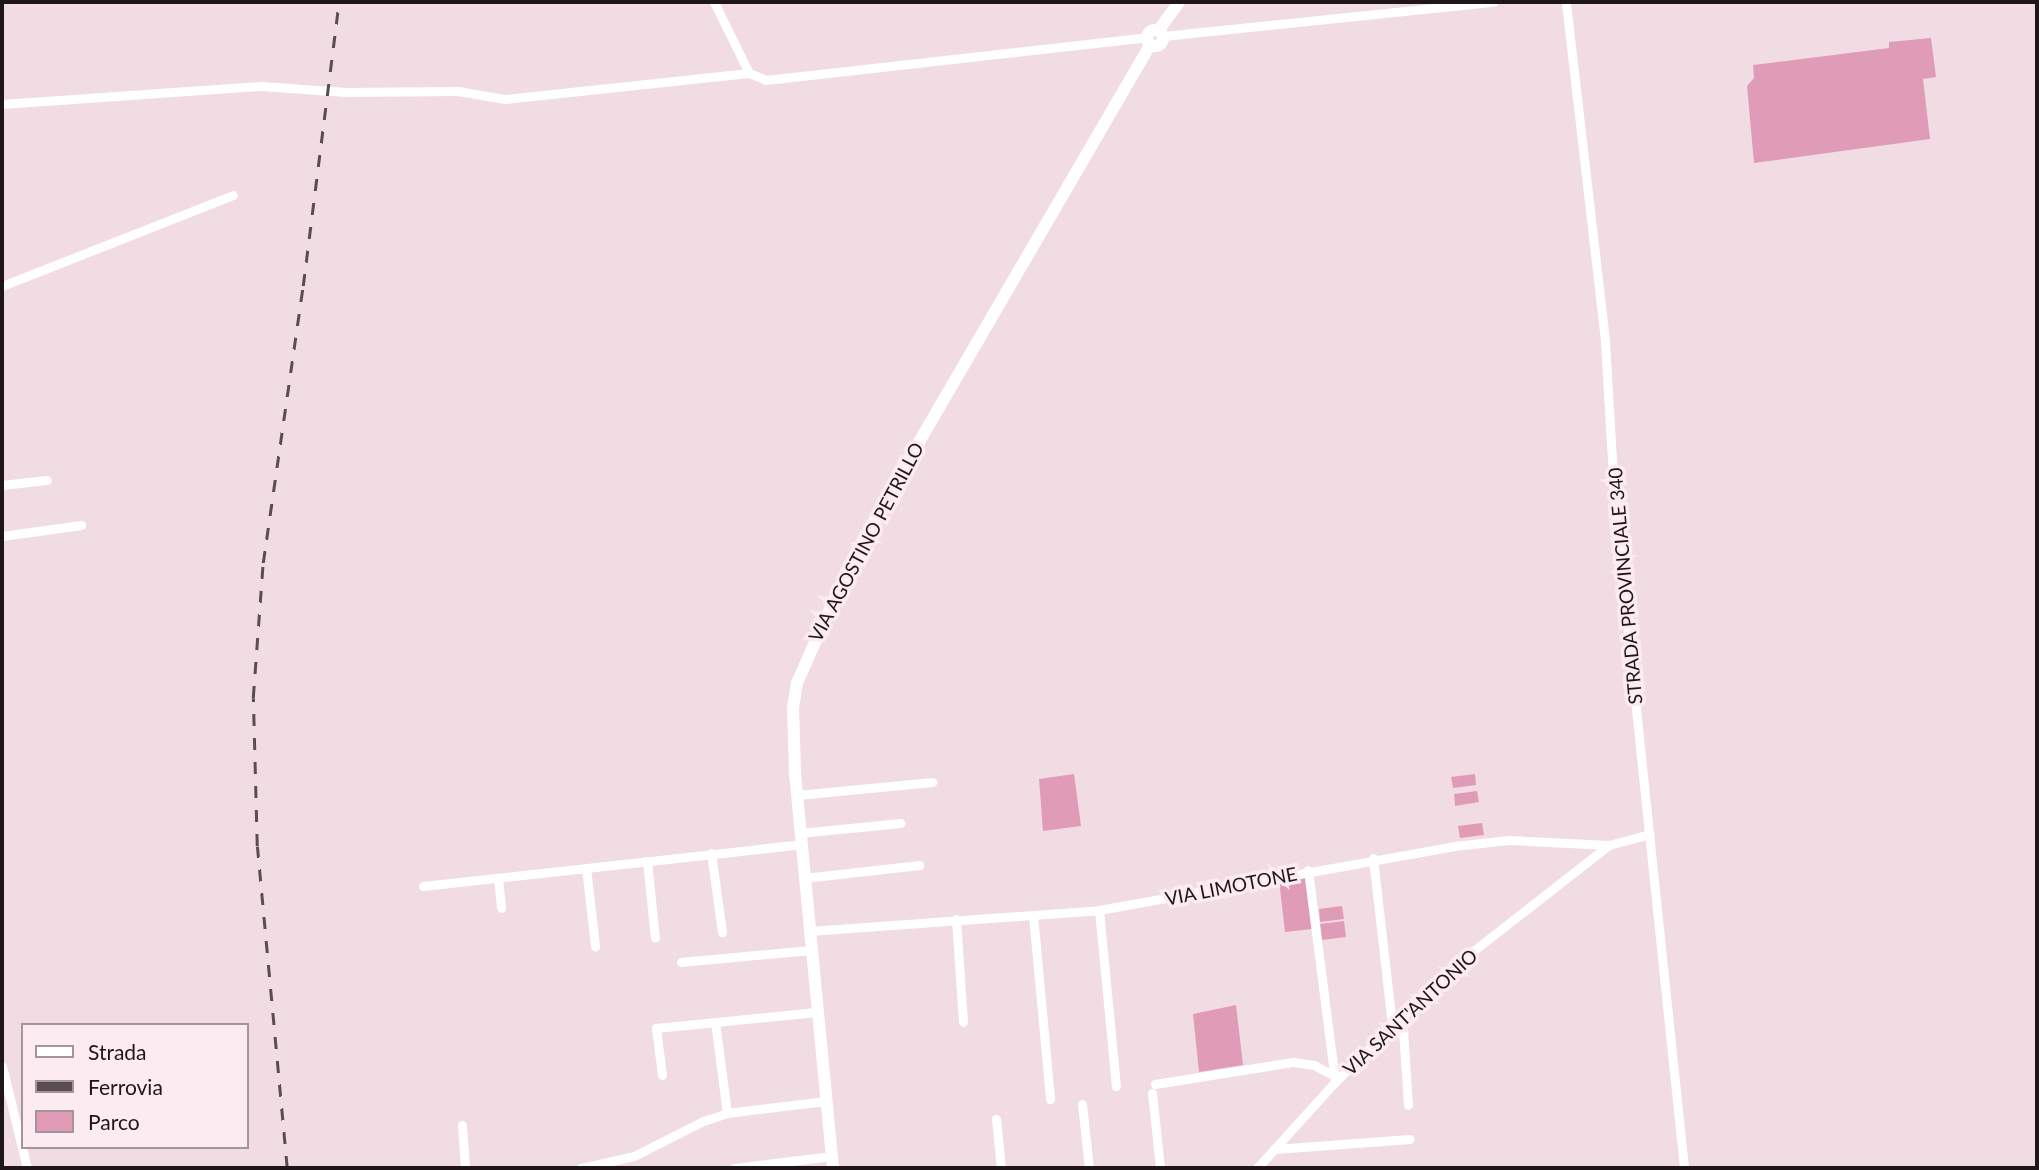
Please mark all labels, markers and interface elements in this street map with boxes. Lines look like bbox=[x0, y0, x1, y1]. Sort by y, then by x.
street label: VIA AGOSTINO PETRILLO bbox=[803, 438, 929, 646]
street label: STRADA PROVINCIALE 340 bbox=[1603, 466, 1647, 706]
street label: VIA LIMOTONE bbox=[1163, 862, 1299, 910]
street label: VIA SANT'ANTONIO bbox=[1338, 944, 1482, 1080]
legend bbox=[21, 1023, 248, 1149]
text: Strada bbox=[88, 1039, 147, 1064]
text: Ferrovia bbox=[88, 1074, 163, 1099]
text: Parco bbox=[88, 1109, 140, 1134]

